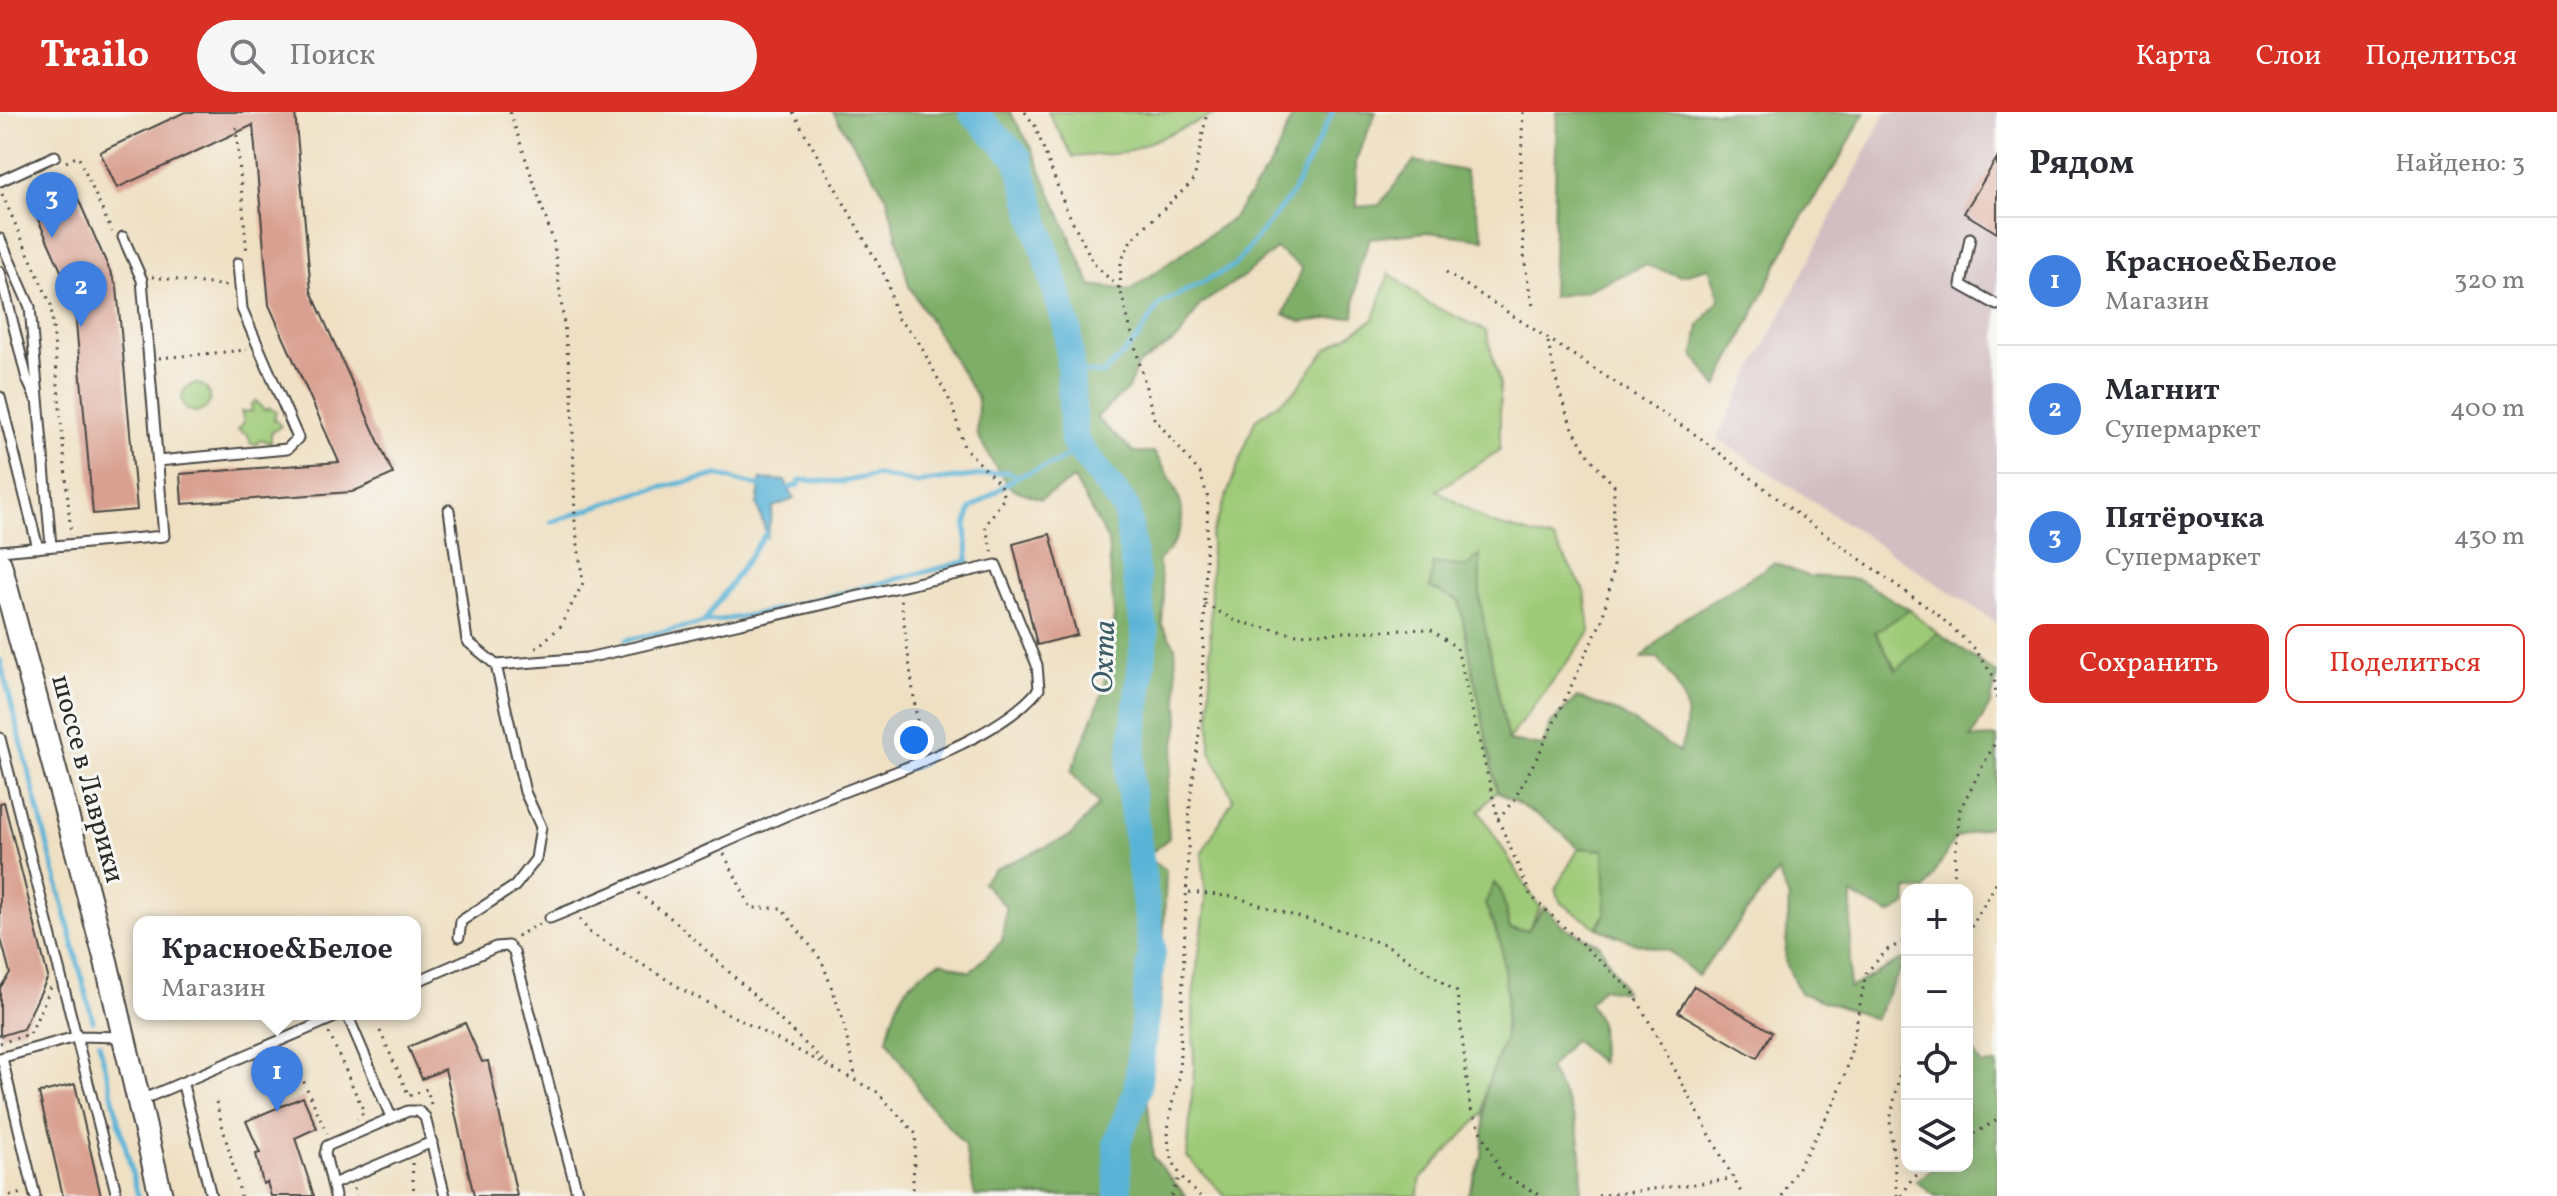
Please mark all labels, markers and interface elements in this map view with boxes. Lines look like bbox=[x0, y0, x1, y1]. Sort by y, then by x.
search box bbox=[197, 20, 757, 92]
text: Trailo bbox=[40, 30, 149, 83]
icon: search bbox=[225, 34, 269, 78]
text: Поиск bbox=[289, 35, 375, 77]
text: Карта bbox=[2136, 37, 2212, 76]
text: Слои bbox=[2256, 37, 2321, 76]
text: Поделиться bbox=[2365, 37, 2517, 76]
text: Рядом bbox=[2029, 141, 2134, 188]
text: Найдено: 3 bbox=[2395, 146, 2525, 182]
pin: 3 bbox=[26, 172, 78, 238]
text: Красное&Белое bbox=[2105, 242, 2337, 284]
pin: 2 bbox=[55, 261, 107, 327]
text: 1 bbox=[2050, 263, 2060, 299]
text: 320 m bbox=[2454, 263, 2525, 299]
text: Магазин bbox=[2105, 284, 2209, 320]
text: Магнит bbox=[2105, 370, 2220, 412]
text: 2 bbox=[2048, 391, 2062, 427]
text: 400 m bbox=[2450, 391, 2525, 427]
text: Супермаркет bbox=[2105, 412, 2261, 448]
text: Пятёрочка bbox=[2105, 498, 2265, 540]
text: 3 bbox=[2048, 519, 2062, 555]
text: 430 m bbox=[2454, 519, 2525, 555]
text: Супермаркет bbox=[2105, 540, 2261, 576]
water label: Охта bbox=[1083, 620, 1127, 694]
button: Сохранить bbox=[2029, 624, 2269, 703]
button: Поделиться bbox=[2285, 624, 2525, 703]
street label: шоссе в Лаврики bbox=[40, 671, 134, 887]
your location bbox=[894, 720, 934, 760]
map controls bbox=[1901, 884, 1973, 1172]
button: + bbox=[1901, 884, 1973, 956]
popup bbox=[133, 916, 421, 1020]
text: Красное&Белое bbox=[161, 929, 393, 971]
button: − bbox=[1901, 956, 1973, 1028]
text: Магазин bbox=[161, 971, 266, 1007]
button: locate bbox=[1901, 1028, 1973, 1100]
pin: 1 bbox=[251, 1046, 303, 1112]
button: layers bbox=[1901, 1100, 1973, 1172]

